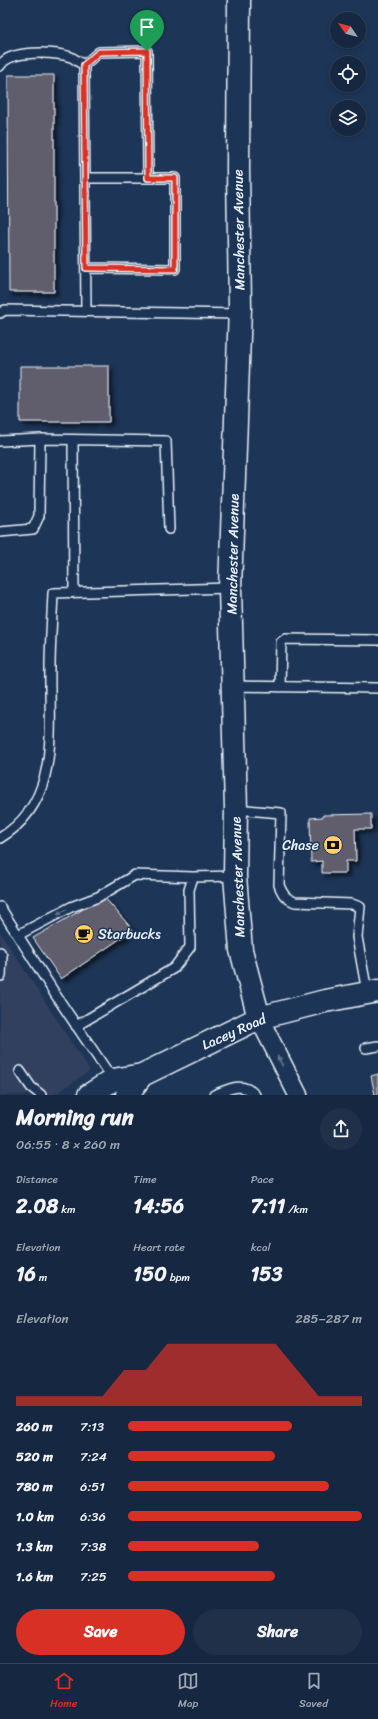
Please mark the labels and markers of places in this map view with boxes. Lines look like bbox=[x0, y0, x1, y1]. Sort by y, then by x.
pin bbox=[130, 10, 164, 51]
place label: Chase bbox=[282, 833, 319, 858]
bank icon: Chase bbox=[322, 834, 344, 856]
place label: Starbucks bbox=[98, 922, 161, 947]
cafe icon: Starbucks bbox=[73, 923, 95, 945]

